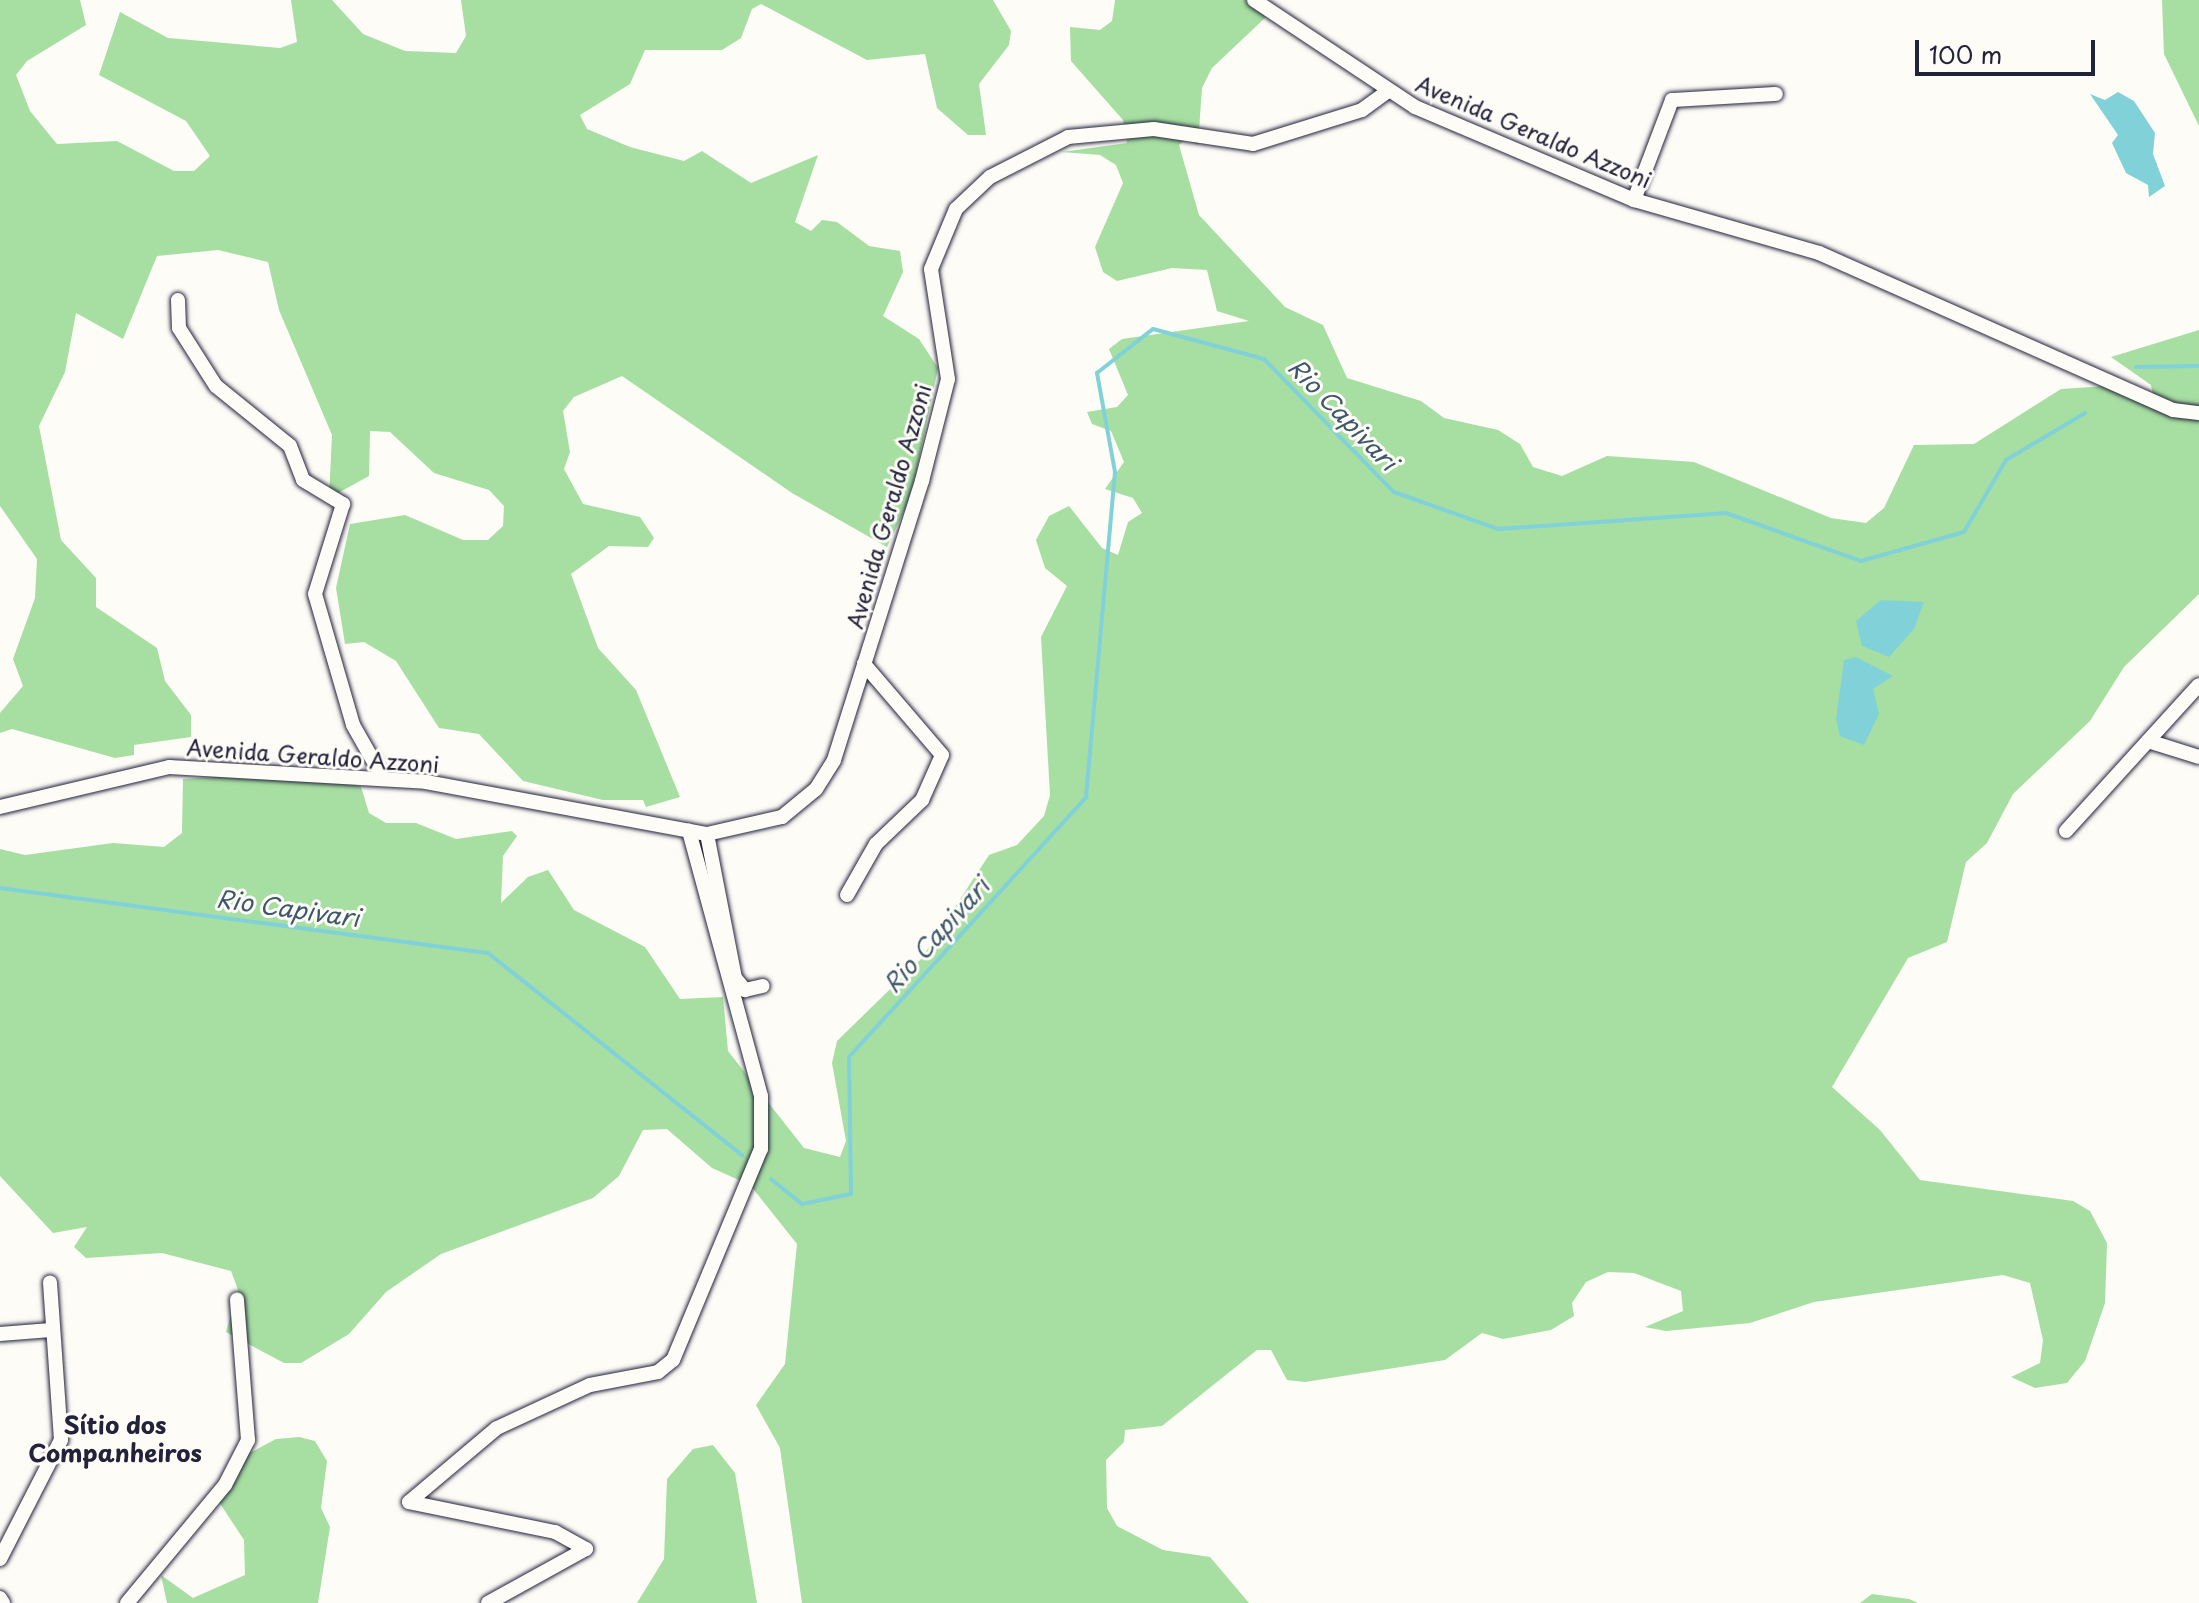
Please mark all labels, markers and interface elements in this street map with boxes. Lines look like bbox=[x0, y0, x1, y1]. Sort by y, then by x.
scale bar bbox=[1919, 24, 2099, 74]
text: 100 m bbox=[1929, 36, 2002, 72]
street label: Avenida Geraldo Azzoni bbox=[1412, 69, 1656, 193]
water label: Rio Capivari bbox=[1283, 353, 1403, 475]
street label: Avenida Geraldo Azzoni bbox=[840, 381, 936, 631]
street label: Avenida Geraldo Azzoni bbox=[186, 733, 440, 777]
water label: Rio Capivari bbox=[878, 873, 994, 997]
water label: Rio Capivari bbox=[216, 884, 360, 932]
district label: Sítio dos Companheiros bbox=[28, 1411, 202, 1467]

